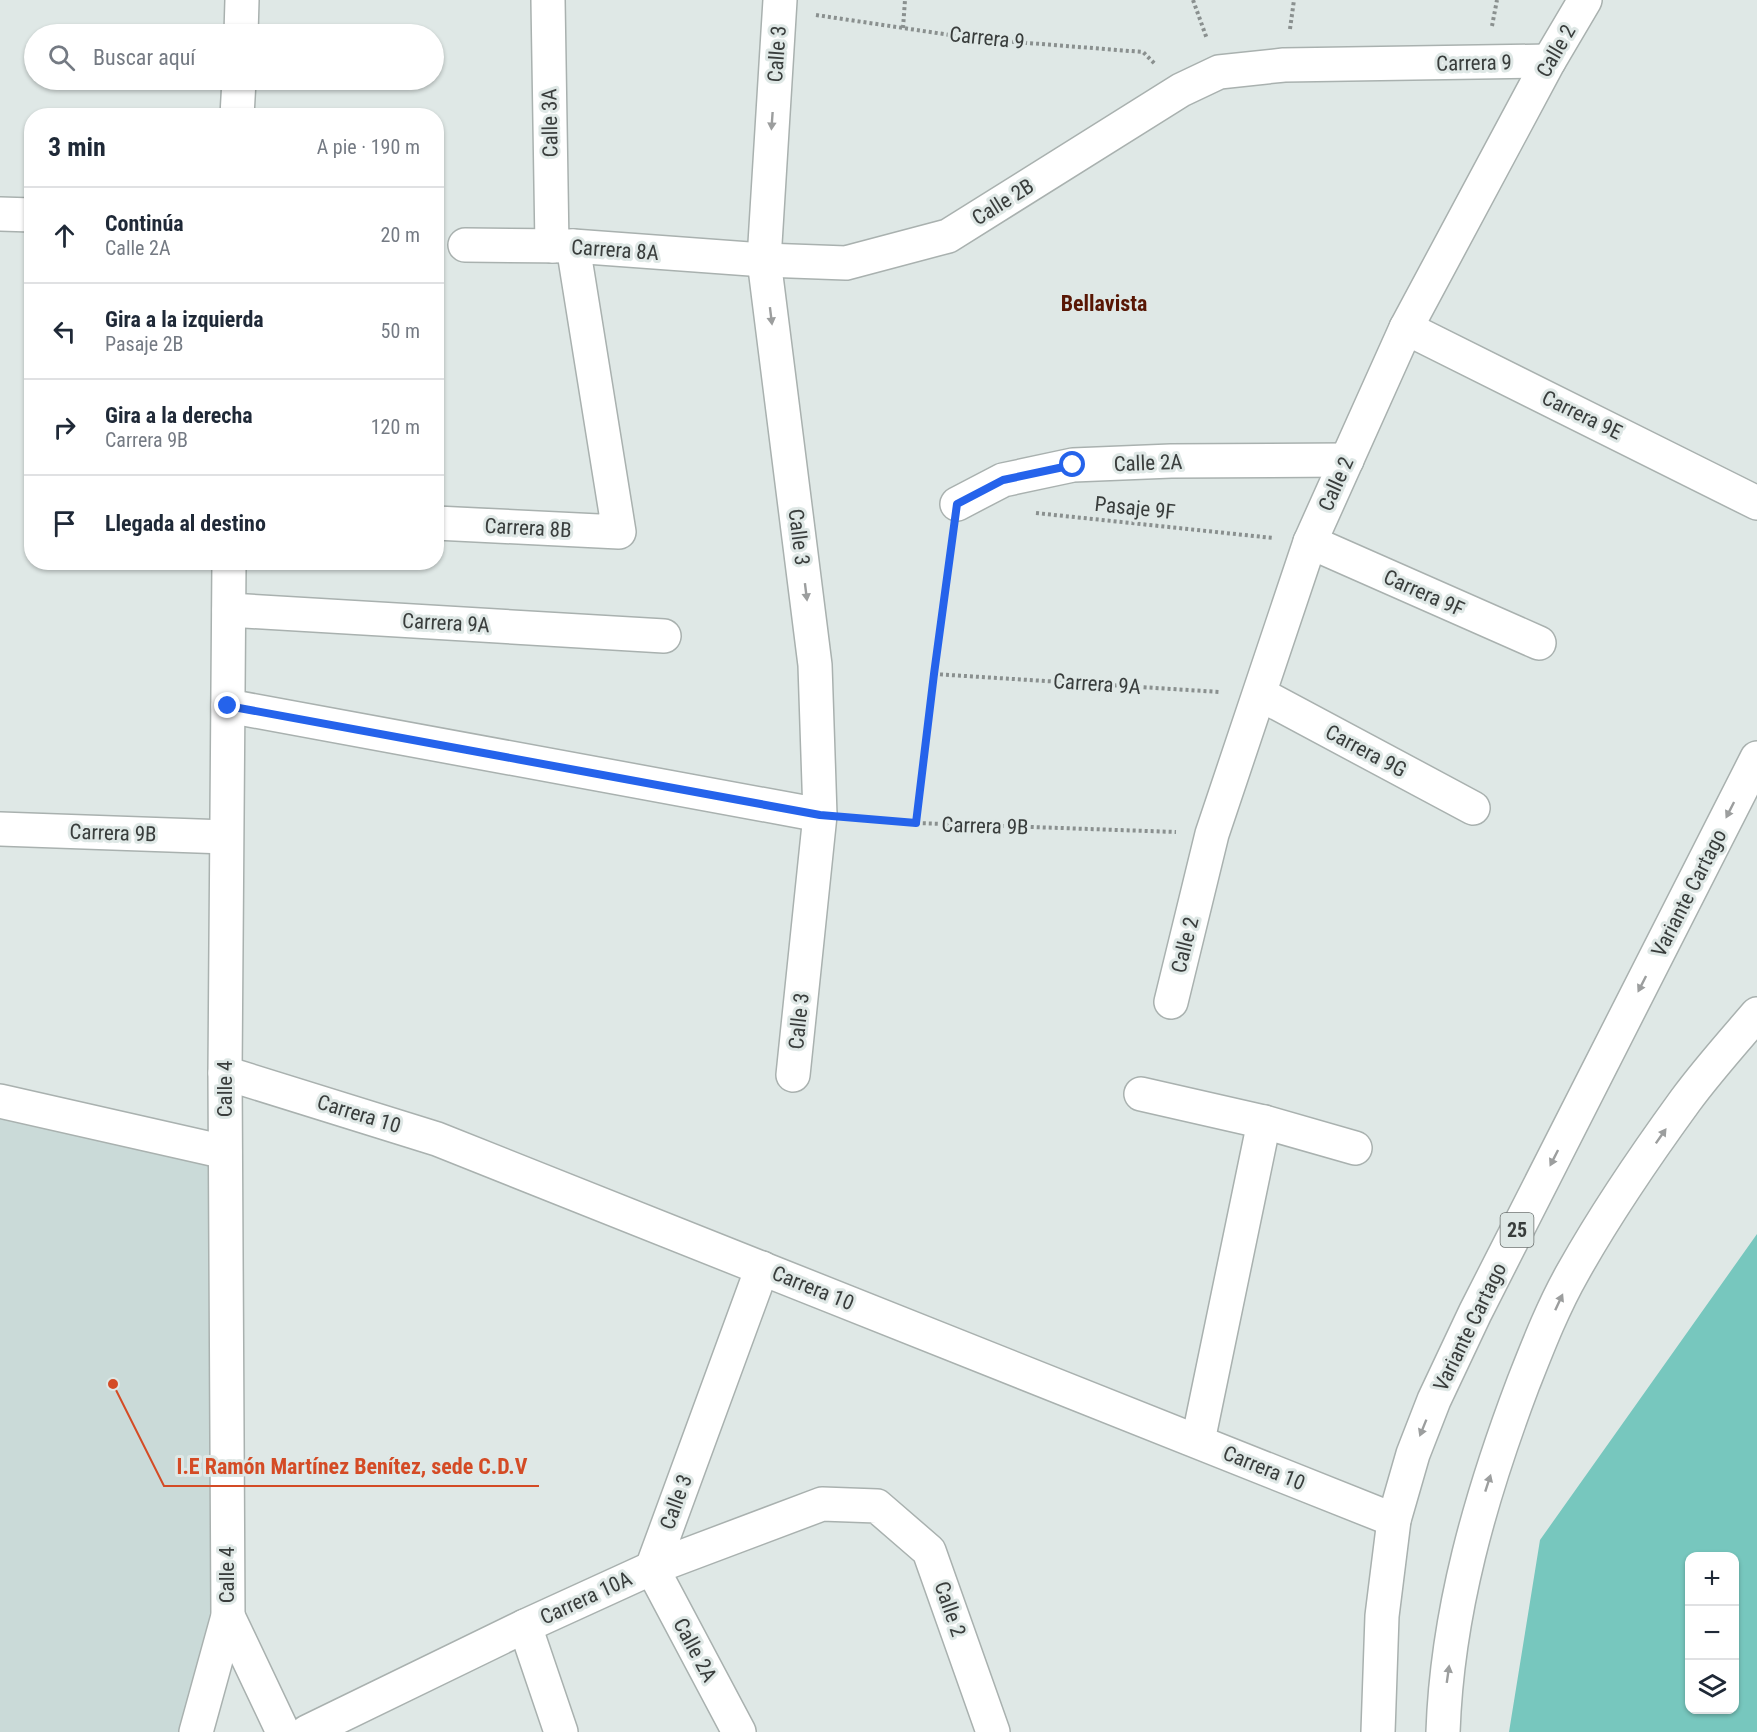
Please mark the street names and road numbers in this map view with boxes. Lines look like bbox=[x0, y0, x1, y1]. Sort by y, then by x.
street label: Calle 2 bbox=[1531, 20, 1581, 82]
street label: Carrera 9 bbox=[948, 22, 1026, 54]
street label: Calle 3 bbox=[763, 25, 791, 83]
street label: Carrera 9 bbox=[1436, 50, 1512, 76]
street label: Calle 3A bbox=[537, 88, 563, 158]
street label: Calle 2B bbox=[968, 174, 1038, 230]
street label: Carrera 8A bbox=[570, 235, 660, 265]
street label: Carrera 9E bbox=[1538, 385, 1626, 445]
street label: Calle 2A bbox=[1113, 450, 1183, 476]
street label: Calle 2 bbox=[1314, 453, 1358, 515]
street label: Pasaje 9F bbox=[1093, 492, 1177, 524]
street label: Calle 3 bbox=[784, 507, 814, 567]
street label: Carrera 8B bbox=[484, 514, 572, 542]
street label: Carrera 9F bbox=[1380, 565, 1468, 621]
street label: Carrera 9A bbox=[402, 609, 490, 637]
street label: Carrera 9A bbox=[1052, 669, 1142, 699]
street label: Carrera 9G bbox=[1321, 720, 1411, 782]
street label: Carrera 9B bbox=[941, 812, 1029, 840]
street label: Carrera 9B bbox=[69, 819, 157, 847]
street label: Variante Cartago bbox=[1647, 825, 1731, 961]
street label: Calle 2 bbox=[1167, 915, 1203, 975]
street label: Calle 3 bbox=[784, 992, 814, 1050]
street label: Calle 4 bbox=[213, 1061, 237, 1117]
street label: Carrera 10 bbox=[314, 1090, 404, 1138]
road number: 25 bbox=[1500, 1213, 1534, 1247]
street label: Variante Cartago bbox=[1429, 1259, 1511, 1395]
street label: Carrera 10 bbox=[769, 1261, 857, 1315]
street label: Carrera 10 bbox=[1220, 1441, 1308, 1495]
street label: Calle 3 bbox=[655, 1471, 697, 1533]
street label: Calle 4 bbox=[215, 1547, 239, 1603]
street label: Carrera 10A bbox=[536, 1566, 636, 1630]
street label: Calle 2 bbox=[929, 1578, 971, 1640]
street label: Calle 2A bbox=[668, 1614, 722, 1686]

